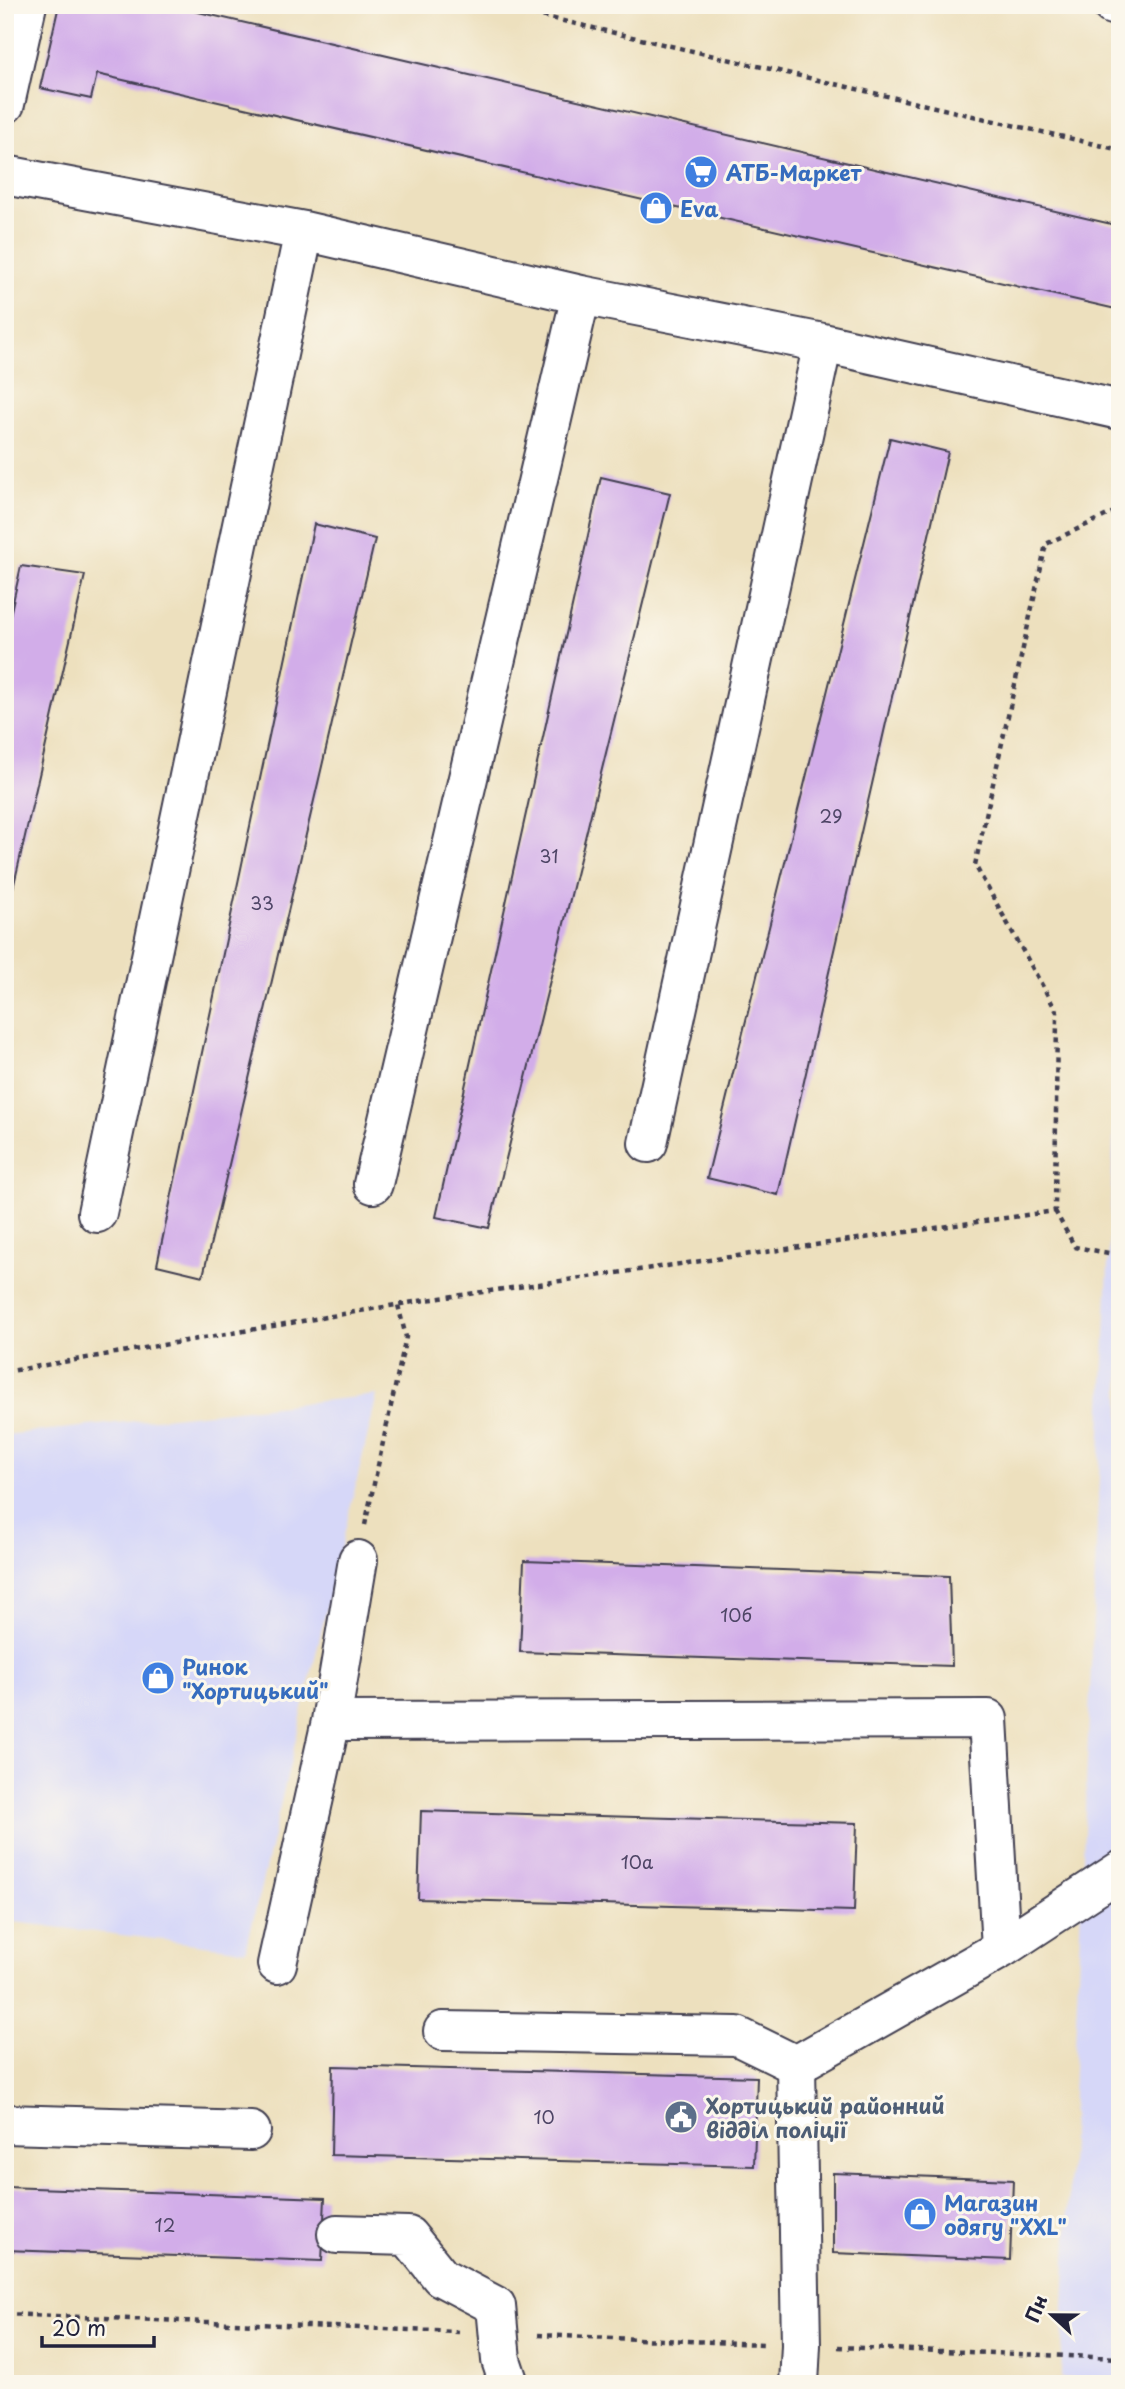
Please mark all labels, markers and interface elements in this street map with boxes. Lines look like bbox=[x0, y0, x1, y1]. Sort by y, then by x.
supermarket icon: АТБ-Маркет bbox=[682, 153, 720, 191]
place label: АТБ-Маркет bbox=[726, 156, 863, 188]
shop icon: Eva bbox=[637, 189, 675, 227]
place label: Eva bbox=[680, 192, 719, 224]
house number: 29 bbox=[820, 802, 842, 829]
house number: 31 bbox=[540, 842, 558, 869]
house number: 33 bbox=[250, 889, 274, 916]
house number: 10б bbox=[720, 1601, 752, 1628]
place label: Ринок "Хортицький" bbox=[182, 1650, 329, 1706]
shop icon: Ринок "Хортицький" bbox=[139, 1659, 177, 1697]
house number: 10а bbox=[621, 1848, 654, 1875]
place label: Хортицький районний відділ поліції bbox=[706, 2089, 945, 2145]
public building icon: Хортицький районний відділ поліції bbox=[662, 2098, 700, 2136]
house number: 10 bbox=[533, 2103, 555, 2130]
place label: Магазин одягу "XXL" bbox=[944, 2186, 1067, 2242]
shop icon: Магазин одягу "XXL" bbox=[901, 2195, 939, 2233]
house number: 12 bbox=[155, 2211, 175, 2238]
north arrow bbox=[1016, 2280, 1086, 2350]
text: Пн bbox=[1017, 2290, 1053, 2326]
scale bar bbox=[42, 2305, 154, 2349]
text: 20 m bbox=[52, 2311, 106, 2343]

